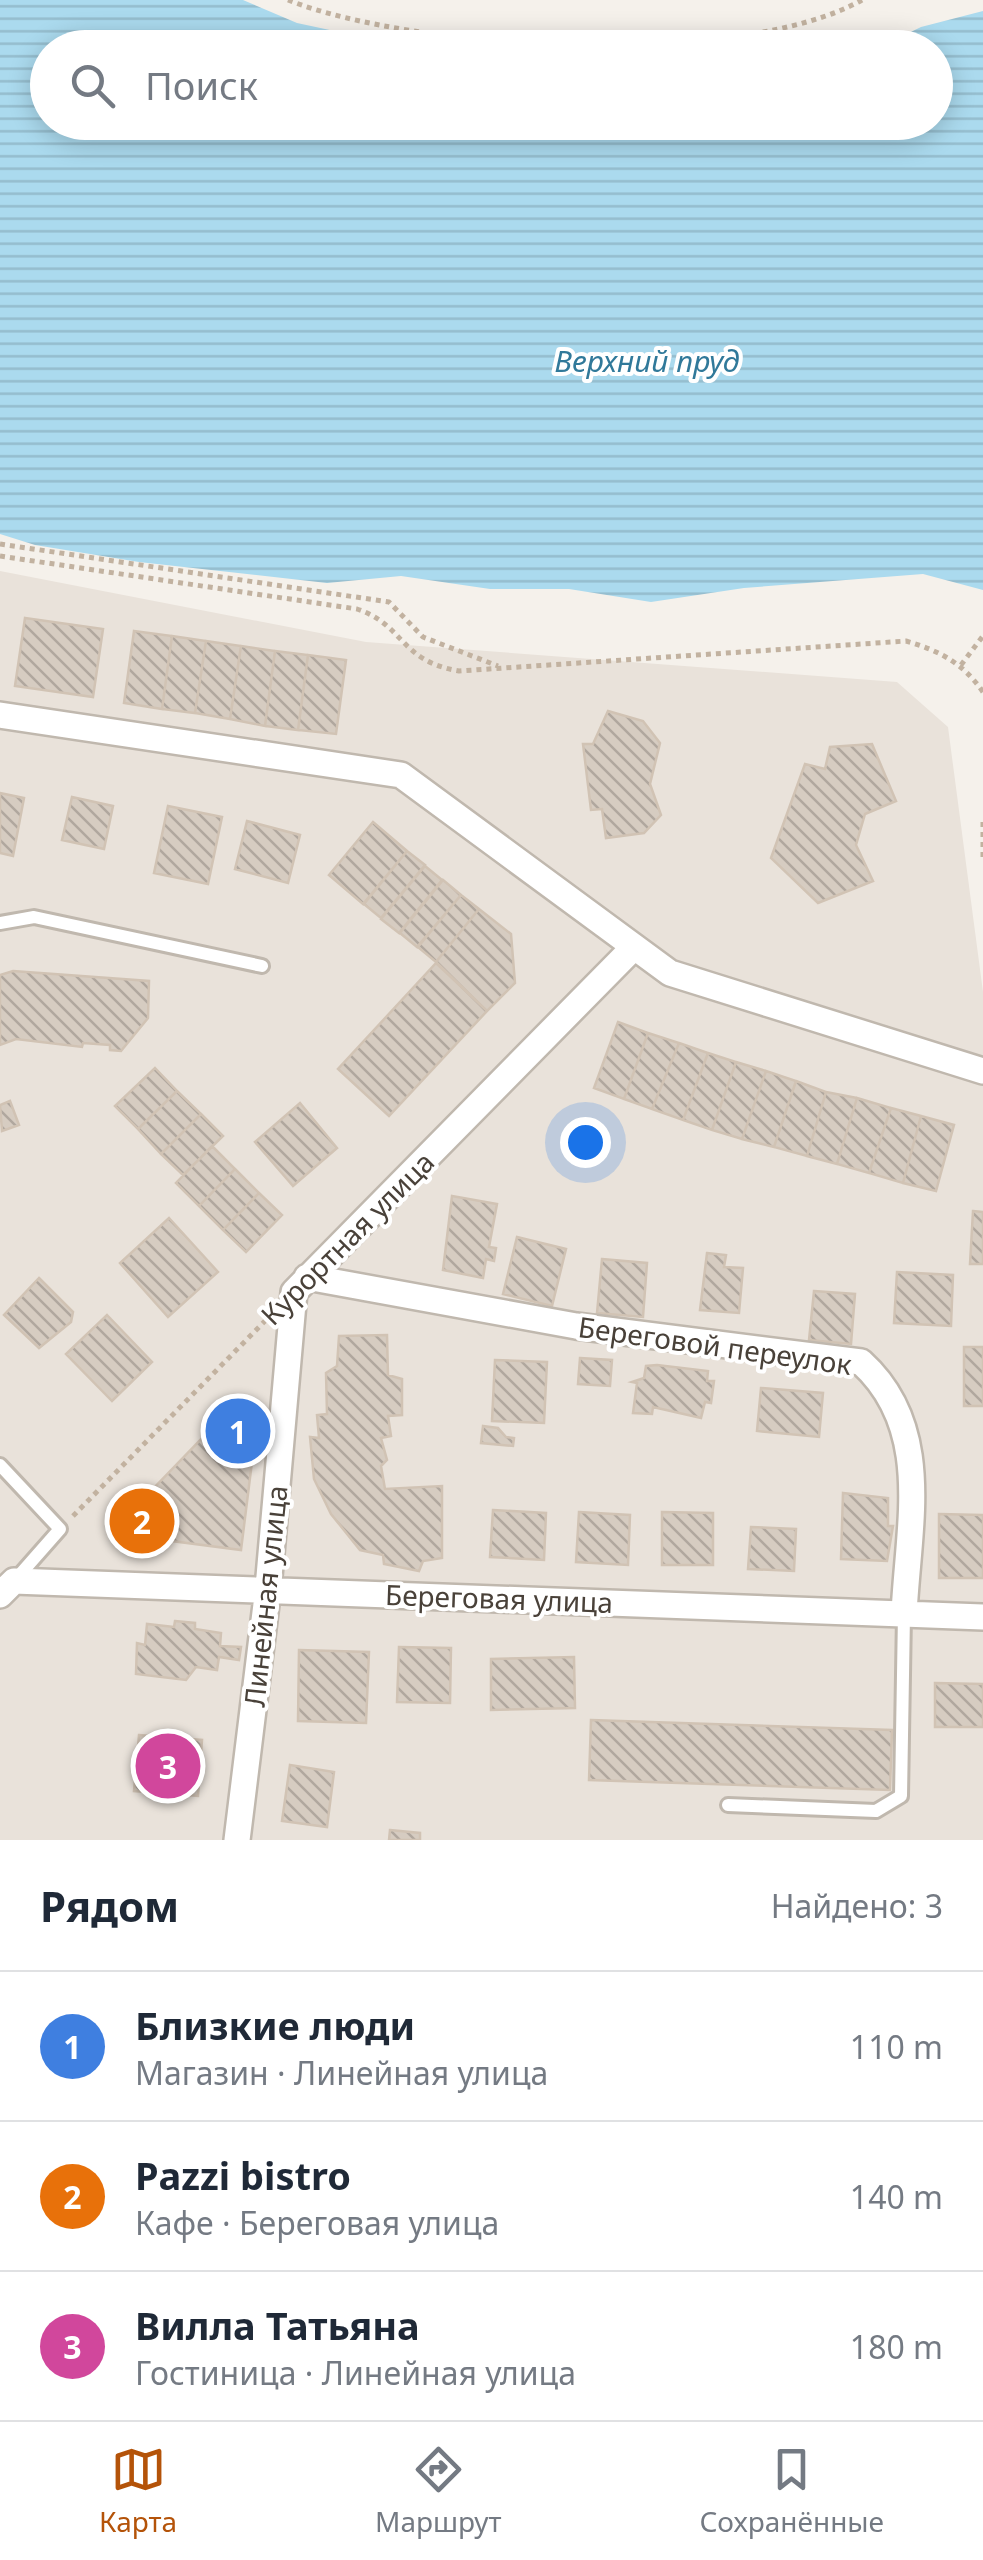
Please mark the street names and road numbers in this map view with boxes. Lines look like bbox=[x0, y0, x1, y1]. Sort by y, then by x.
street label: Курортная улица bbox=[252, 1143, 442, 1333]
street label: Береговой переулок bbox=[576, 1307, 854, 1383]
street label: Линейная улица bbox=[234, 1483, 296, 1709]
street label: Береговая улица bbox=[384, 1575, 614, 1621]

